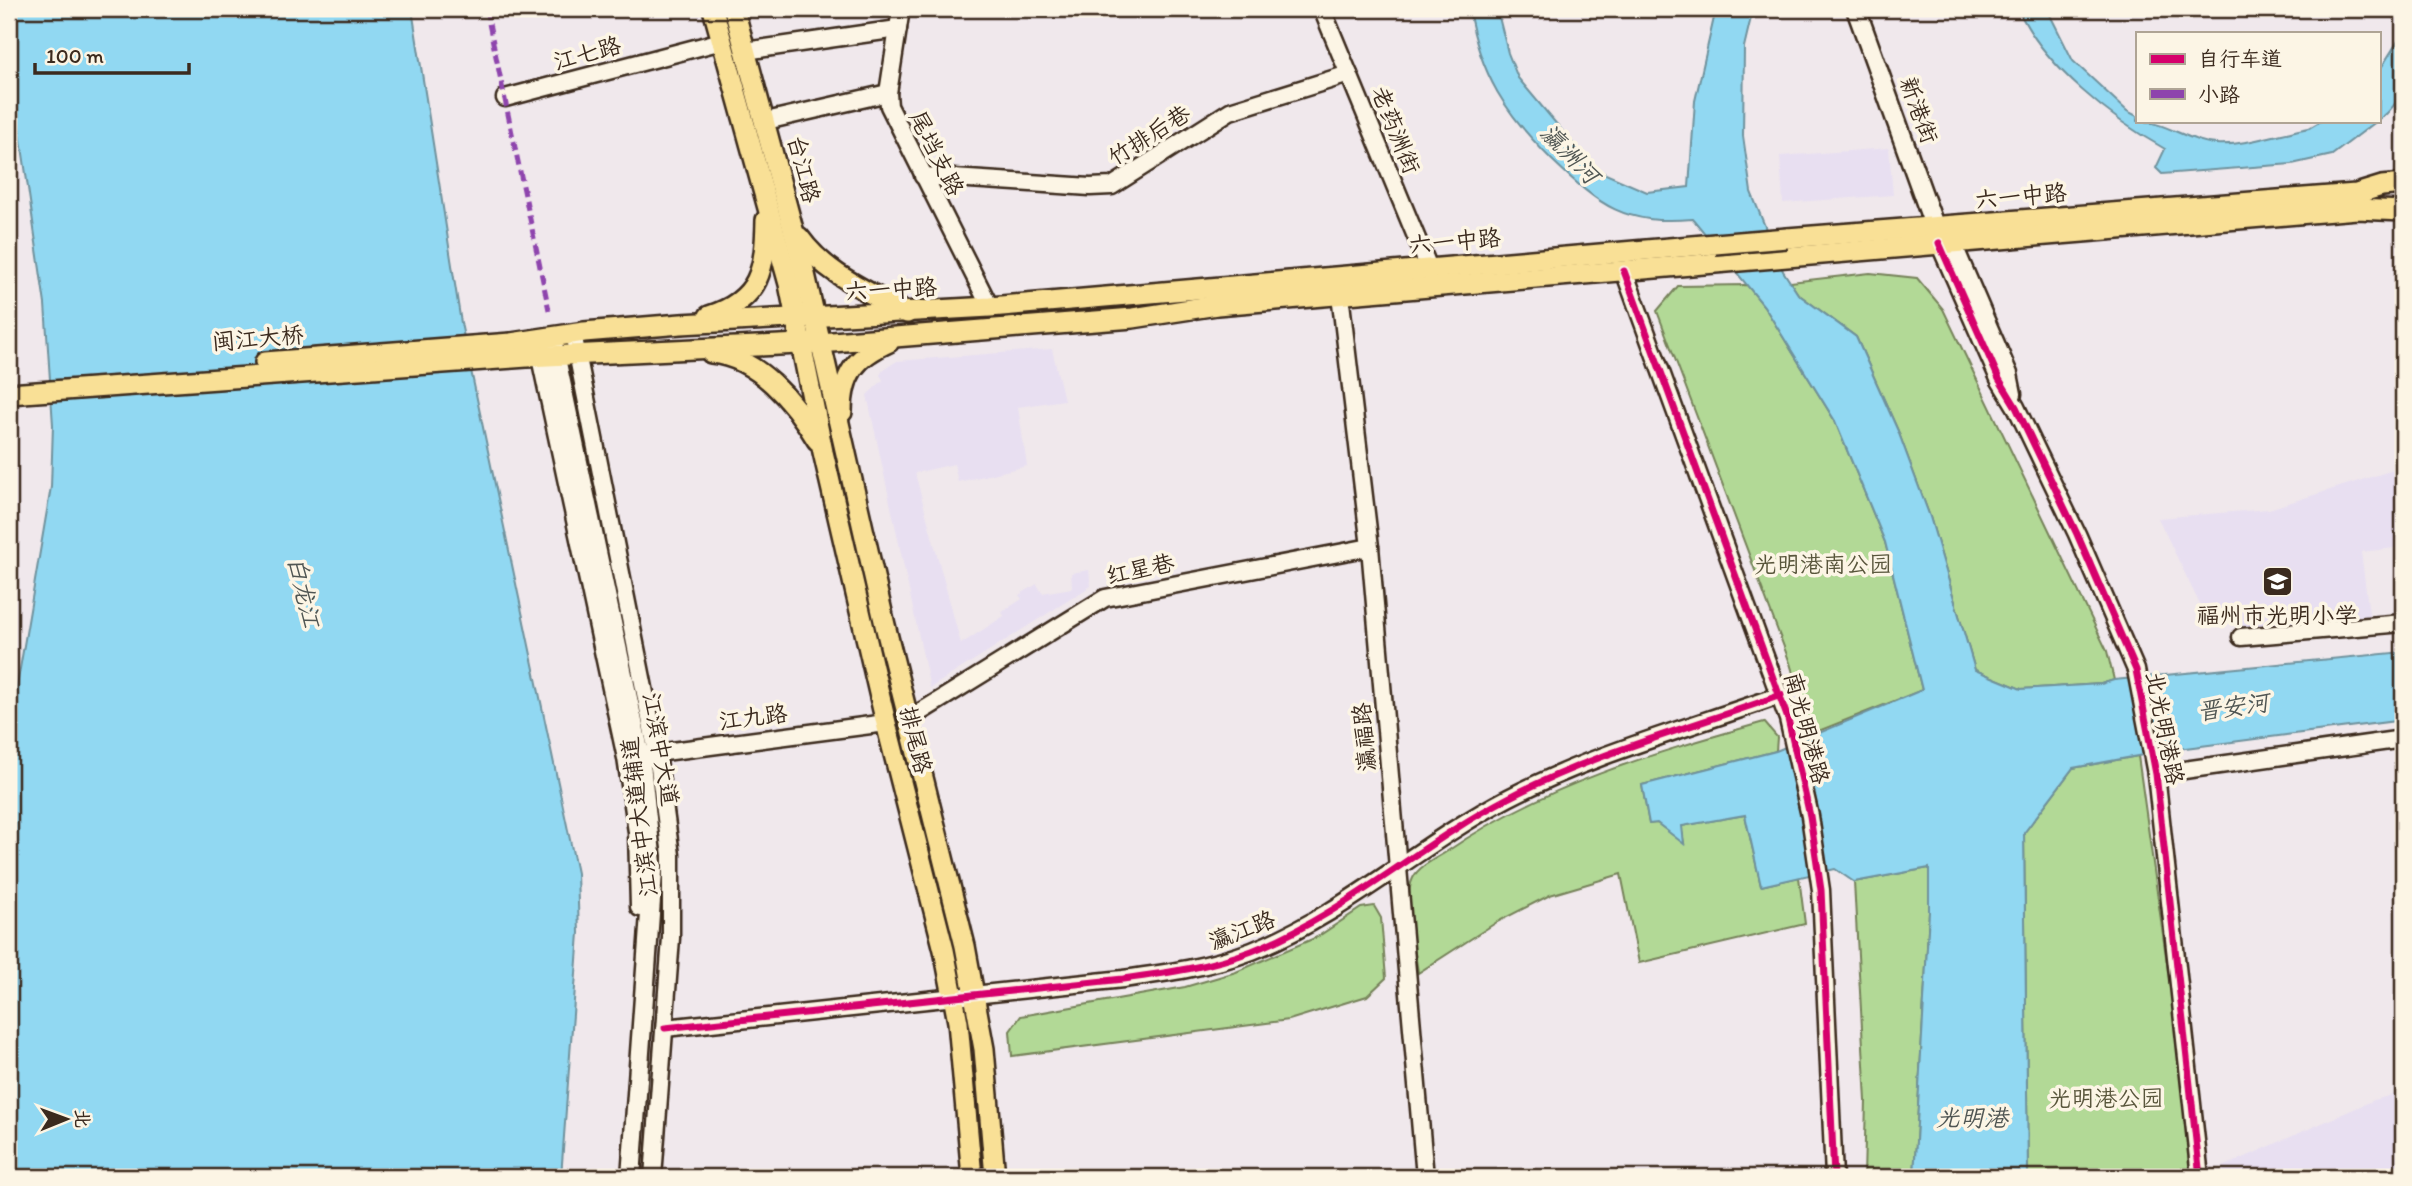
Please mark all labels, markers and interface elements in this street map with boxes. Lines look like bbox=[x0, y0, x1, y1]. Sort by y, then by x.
street label: 江七路 bbox=[550, 31, 624, 75]
scale bar bbox=[35, 32, 189, 76]
legend bbox=[2136, 32, 2380, 122]
text: 100 m bbox=[46, 43, 104, 68]
text: 自行车道 bbox=[2198, 46, 2282, 71]
street label: 新港街 bbox=[1894, 73, 1944, 147]
street label: 老药洲街 bbox=[1366, 82, 1426, 178]
text: 小路 bbox=[2198, 82, 2240, 107]
street label: 竹排后巷 bbox=[1103, 98, 1196, 171]
street label: 尾垱支路 bbox=[904, 106, 970, 200]
water label: 瀛洲河 bbox=[1535, 118, 1609, 192]
street label: 台江路 bbox=[782, 132, 826, 206]
street label: 六一中路 bbox=[1974, 178, 2068, 214]
street label: 六一中路 bbox=[1408, 223, 1502, 259]
street label: 六一中路 bbox=[844, 273, 938, 305]
street label: 闽江大桥 bbox=[211, 320, 305, 356]
street label: 红星巷 bbox=[1103, 548, 1178, 590]
park label: 光明港南公园 bbox=[1754, 550, 1892, 578]
water label: 白龙江 bbox=[282, 554, 327, 631]
school or university icon: 福州市光明小学 bbox=[2260, 564, 2294, 598]
place label: 福州市光明小学 bbox=[2197, 601, 2358, 629]
street label: 南光明港路 bbox=[1779, 669, 1835, 787]
street label: 北光明港路 bbox=[2140, 669, 2190, 787]
water label: 晋安河 bbox=[2195, 687, 2275, 726]
street label: 江滨中大道 bbox=[637, 690, 685, 808]
street label: 江九路 bbox=[717, 699, 789, 735]
street label: 瀛福路 bbox=[1347, 701, 1381, 773]
street label: 排尾路 bbox=[894, 703, 938, 777]
street label: 江滨中大道辅道 bbox=[615, 735, 663, 899]
street label: 瀛江路 bbox=[1205, 905, 1279, 955]
north arrow bbox=[32, 1084, 102, 1154]
park label: 光明港公园 bbox=[2049, 1084, 2164, 1112]
water label: 光明港 bbox=[1936, 1103, 2010, 1132]
text: 北 bbox=[71, 1109, 94, 1128]

